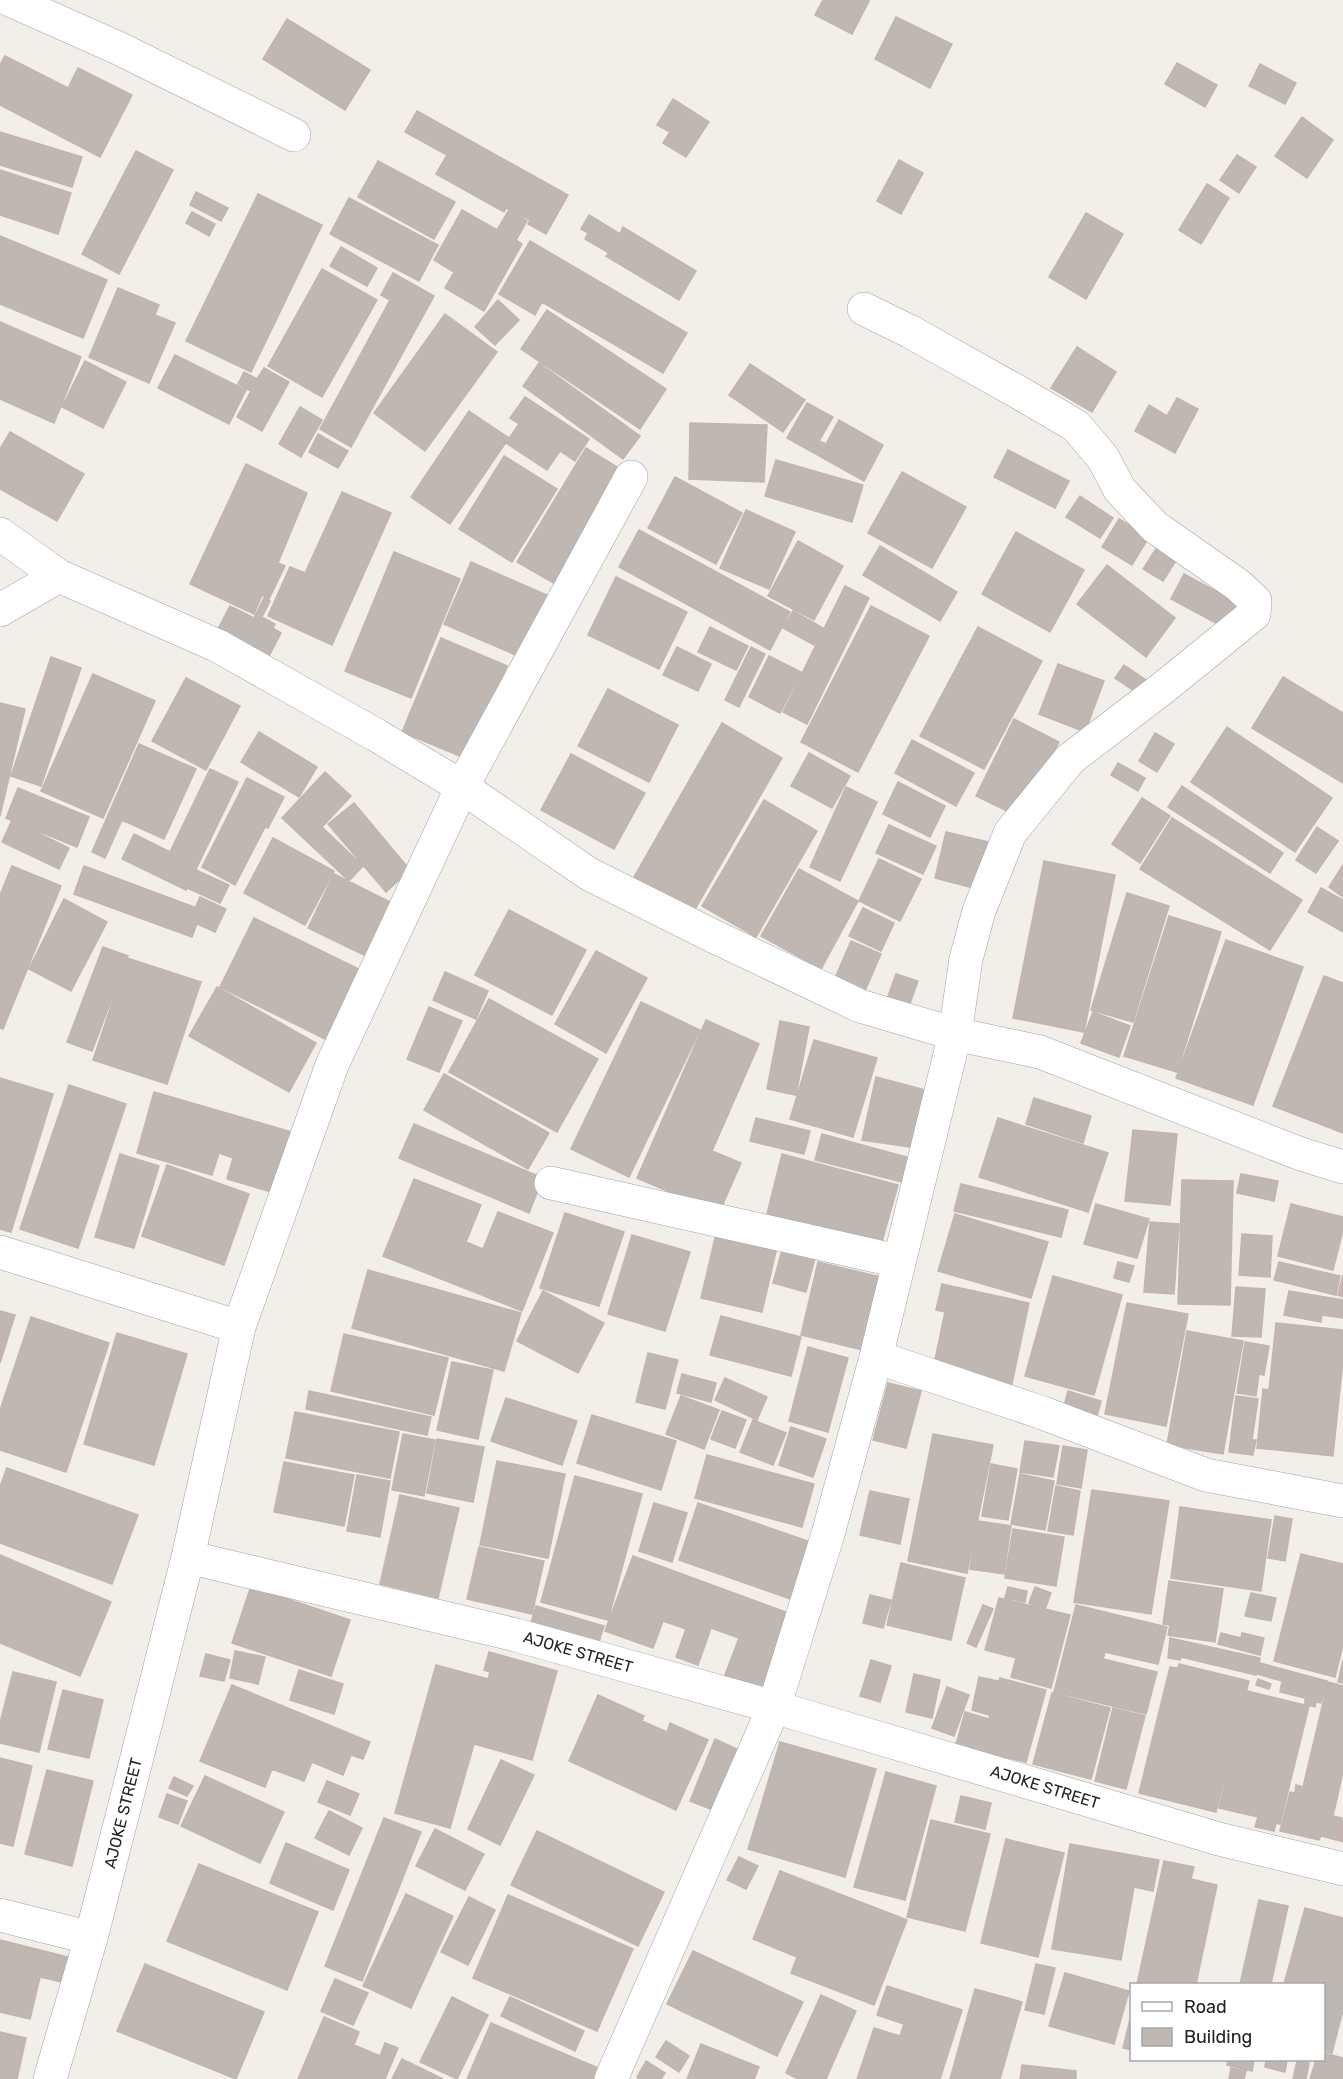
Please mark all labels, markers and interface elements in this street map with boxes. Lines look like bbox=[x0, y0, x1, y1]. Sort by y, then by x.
street label: AJOKE STREET bbox=[521, 1627, 635, 1677]
street label: AJOKE STREET bbox=[100, 1756, 146, 1870]
street label: AJOKE STREET bbox=[988, 1761, 1102, 1813]
legend bbox=[1130, 1983, 1325, 2061]
text: Road bbox=[1184, 1996, 1227, 2018]
text: Building bbox=[1184, 2026, 1252, 2048]

